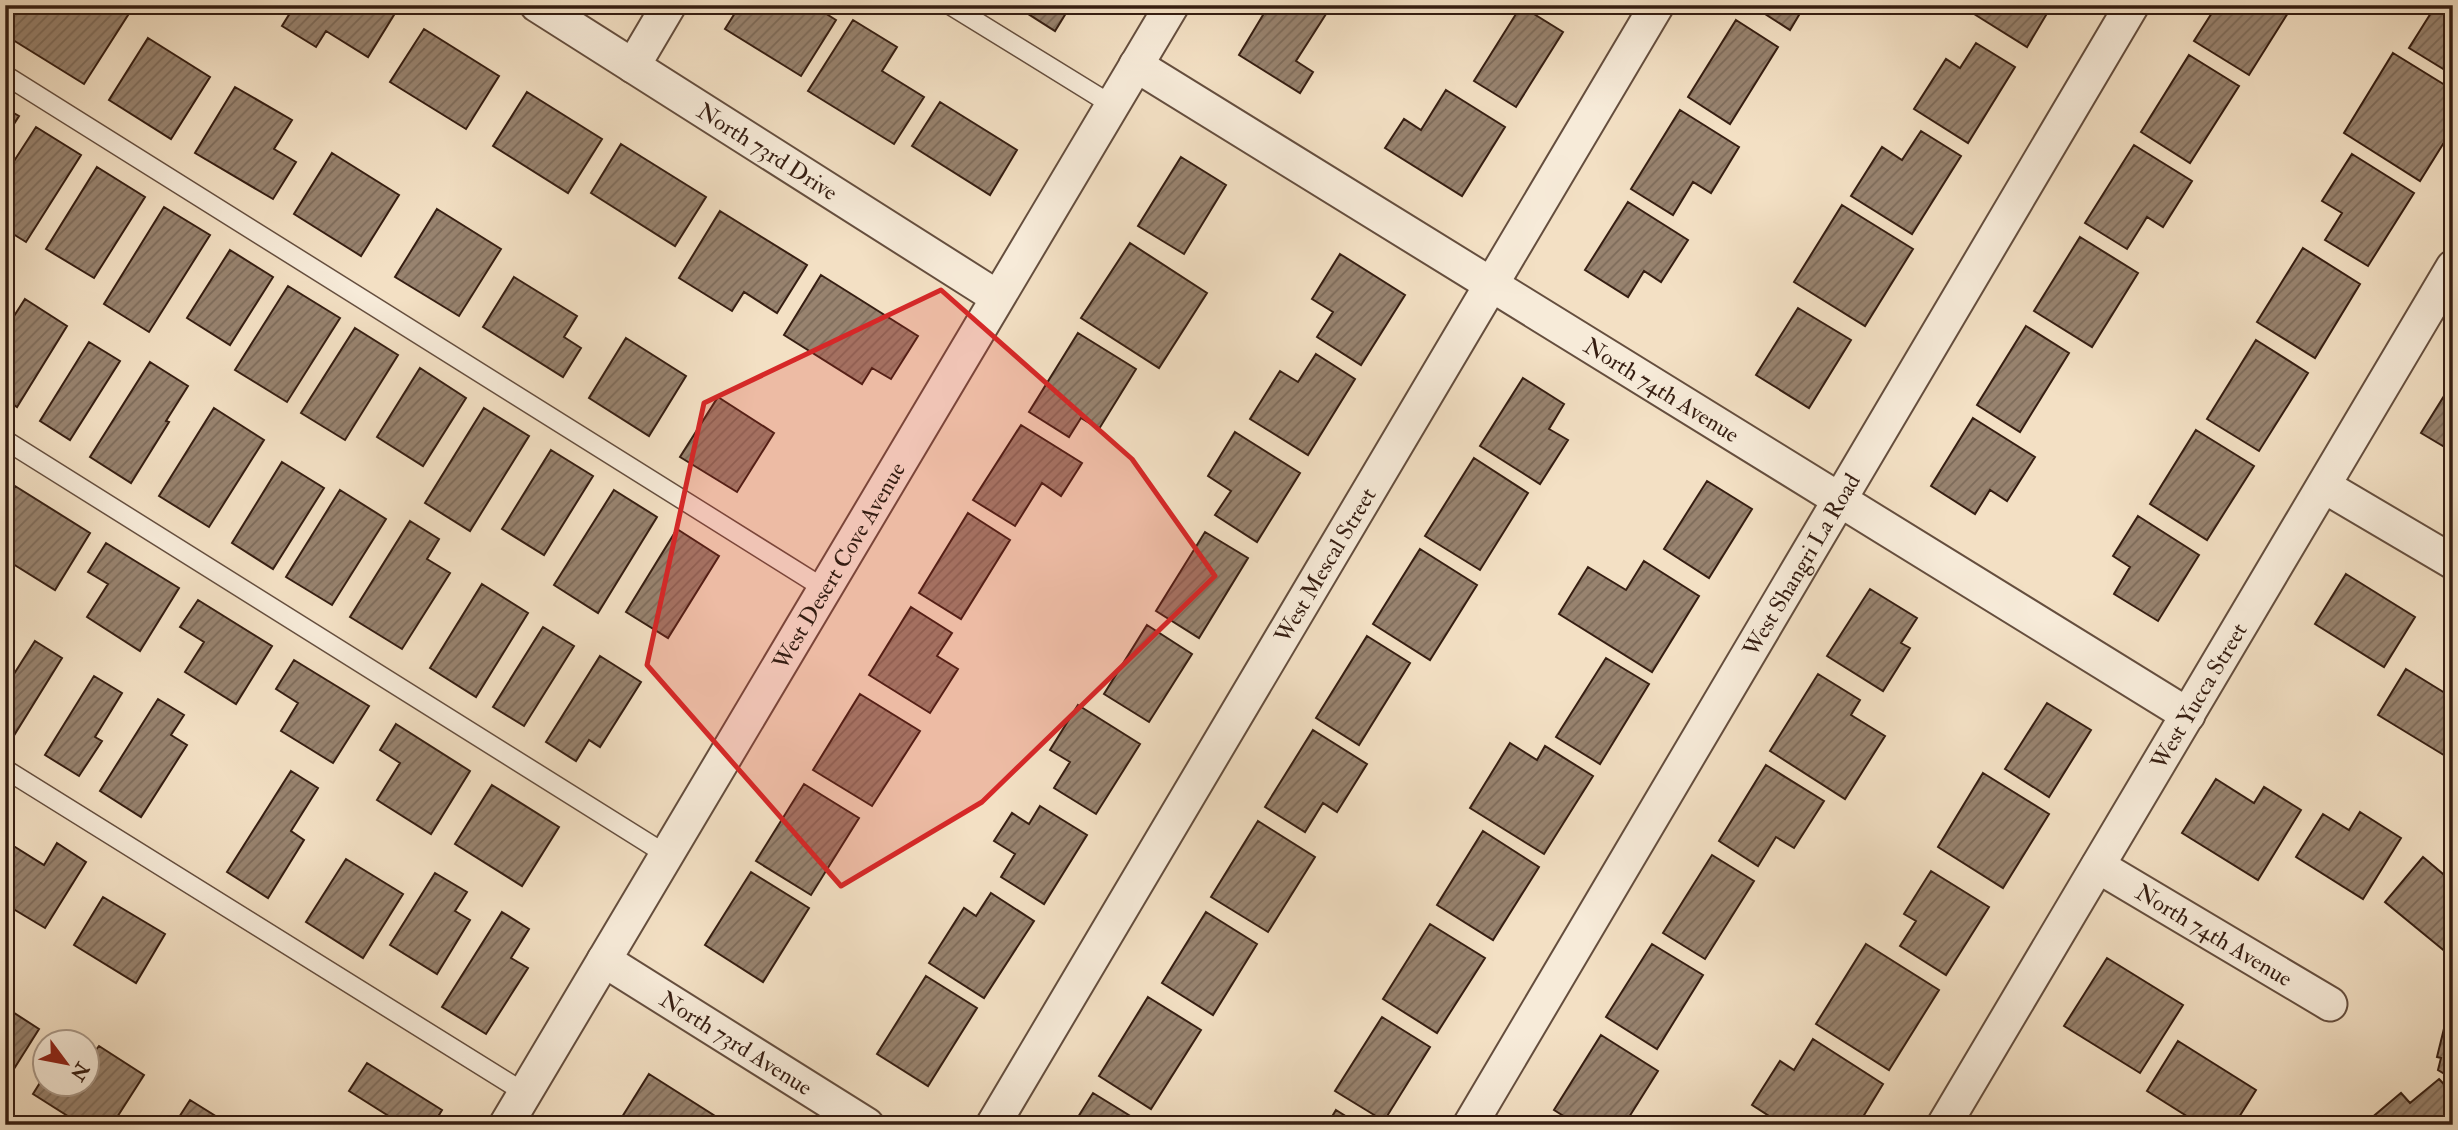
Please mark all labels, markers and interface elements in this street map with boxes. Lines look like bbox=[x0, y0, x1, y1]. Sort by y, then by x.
street label: North 73rd Drive bbox=[692, 96, 843, 207]
street label: North 74th Avenue bbox=[1579, 331, 1745, 449]
street label: West Desert Cove Avenue bbox=[765, 456, 912, 675]
street label: West Shangri La Road bbox=[1736, 468, 1866, 662]
street label: West Mescal Street bbox=[1267, 482, 1382, 649]
street label: West Yucca Street bbox=[2143, 617, 2253, 775]
street label: North 74th Avenue bbox=[2130, 877, 2298, 993]
street label: North 73rd Avenue bbox=[654, 984, 818, 1102]
north arrow bbox=[32, 1028, 102, 1098]
text: N bbox=[64, 1057, 95, 1086]

